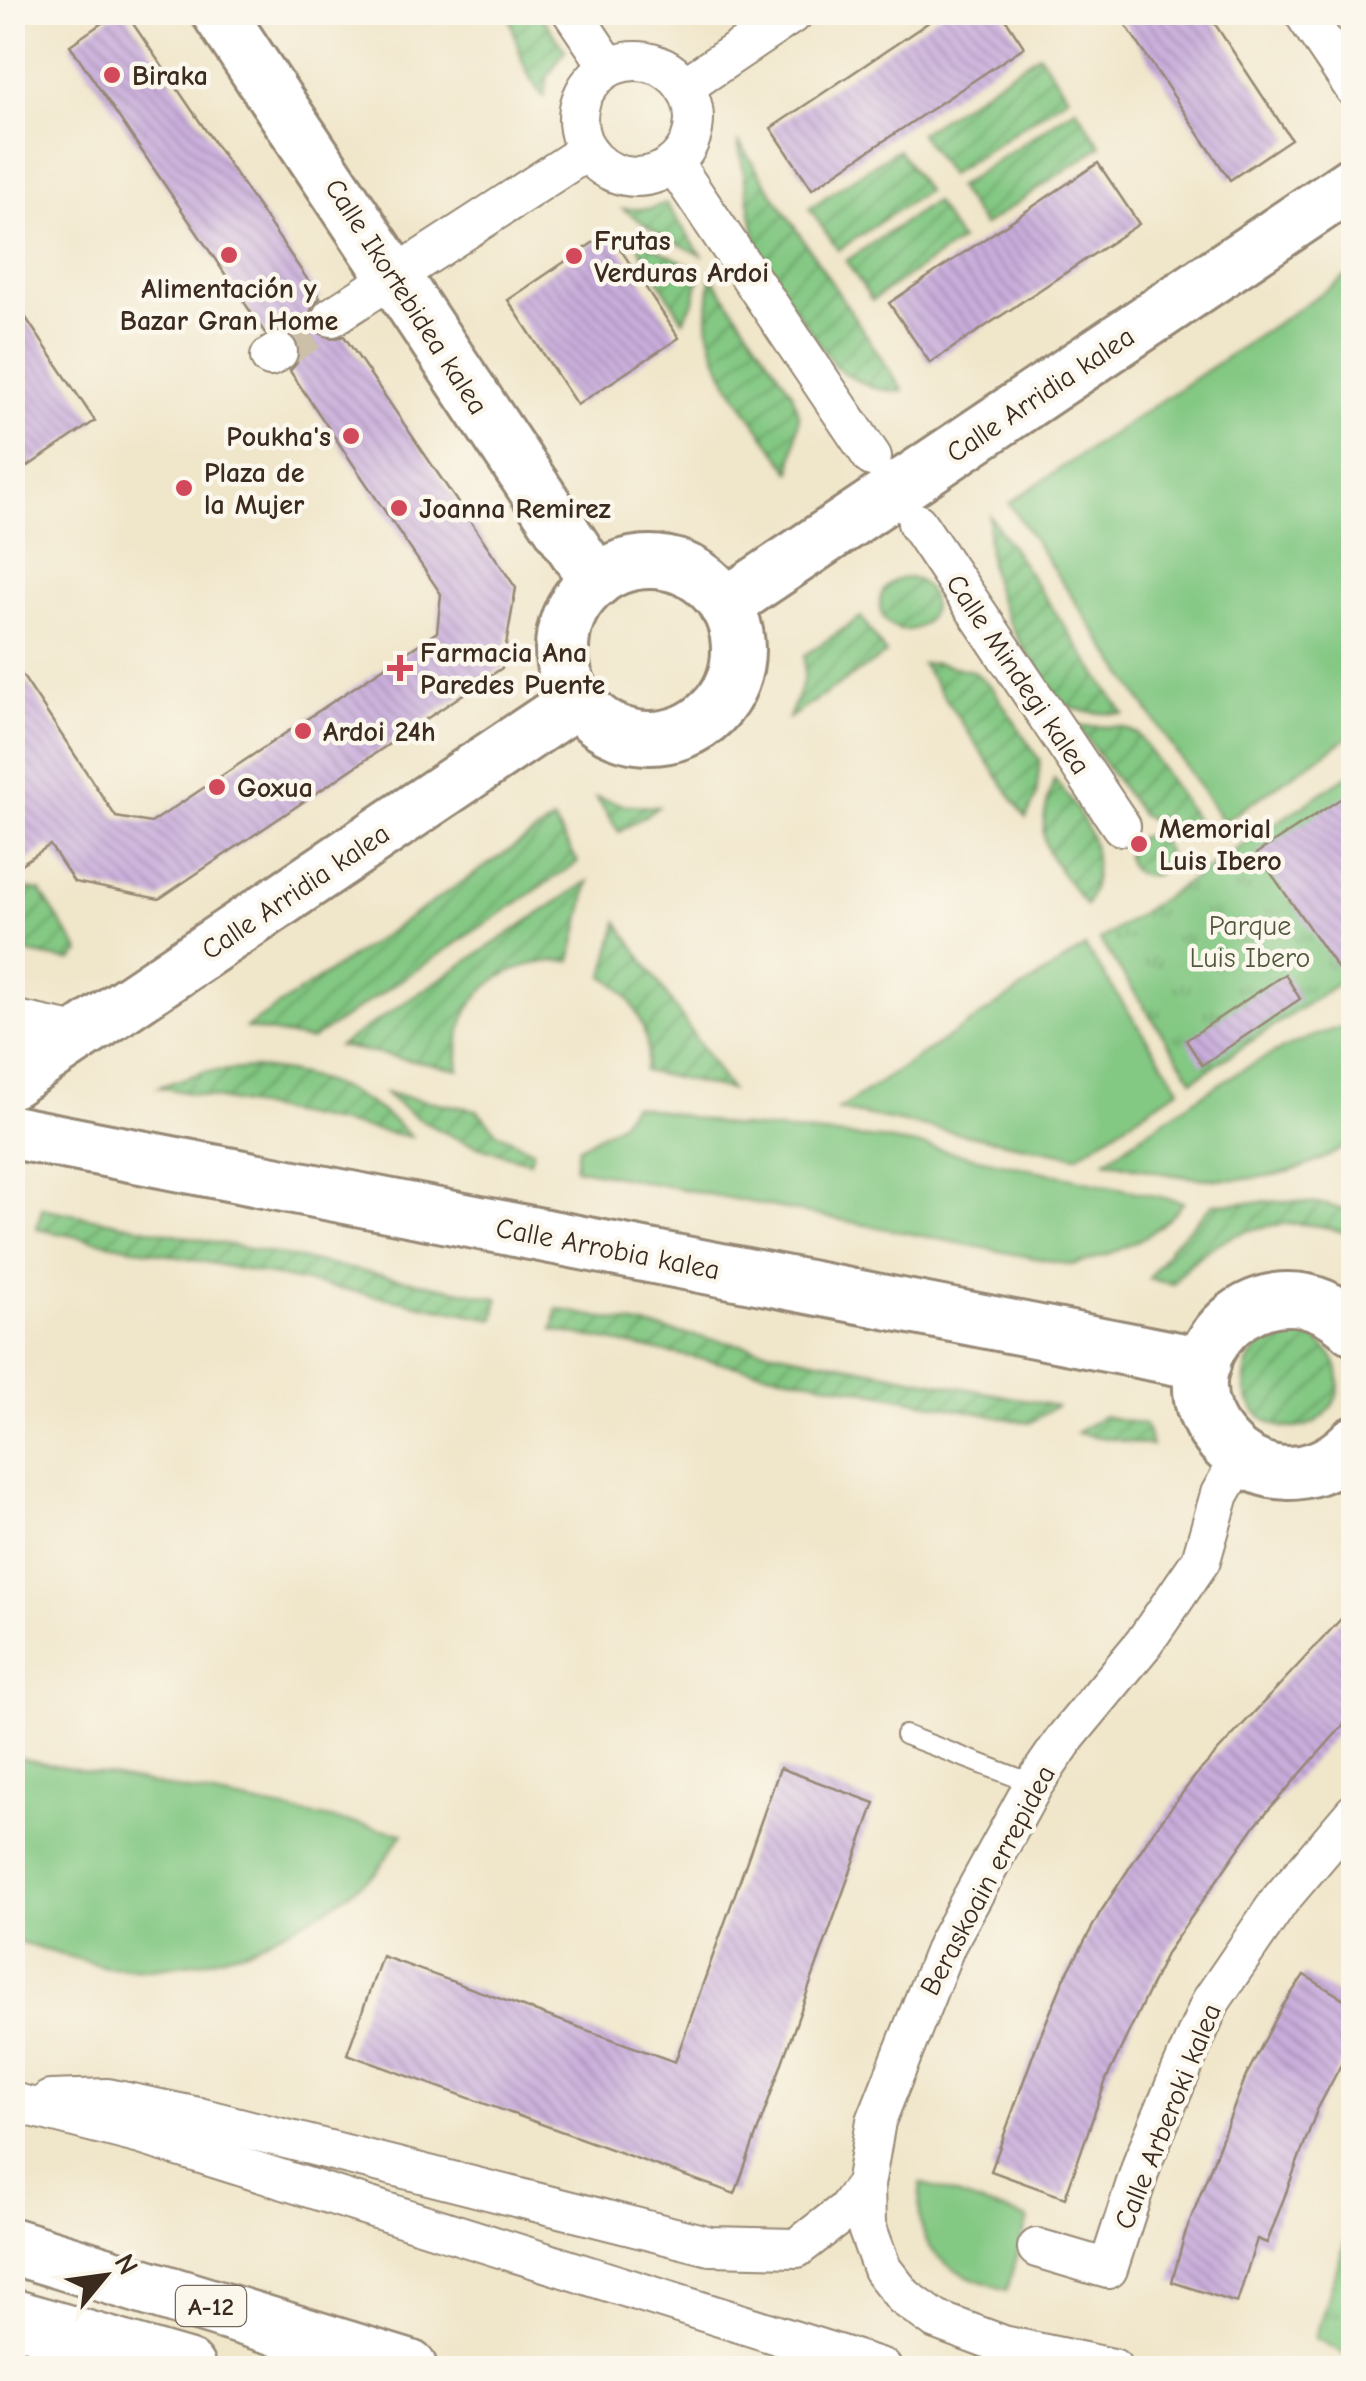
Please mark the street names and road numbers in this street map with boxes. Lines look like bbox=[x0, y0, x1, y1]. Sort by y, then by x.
street label: Calle Ikortebidea kalea bbox=[318, 173, 494, 420]
street label: Calle Arridia kalea bbox=[941, 320, 1140, 469]
street label: Calle Mindegi kalea bbox=[939, 569, 1097, 781]
street label: Calle Arridia kalea bbox=[196, 817, 395, 966]
street label: Calle Arrobia kalea bbox=[493, 1212, 722, 1286]
street label: Beraskoain errepidea bbox=[914, 1760, 1062, 2001]
street label: Calle Arberoki kalea bbox=[1108, 1999, 1228, 2234]
road number: A-12 bbox=[176, 2286, 246, 2326]

